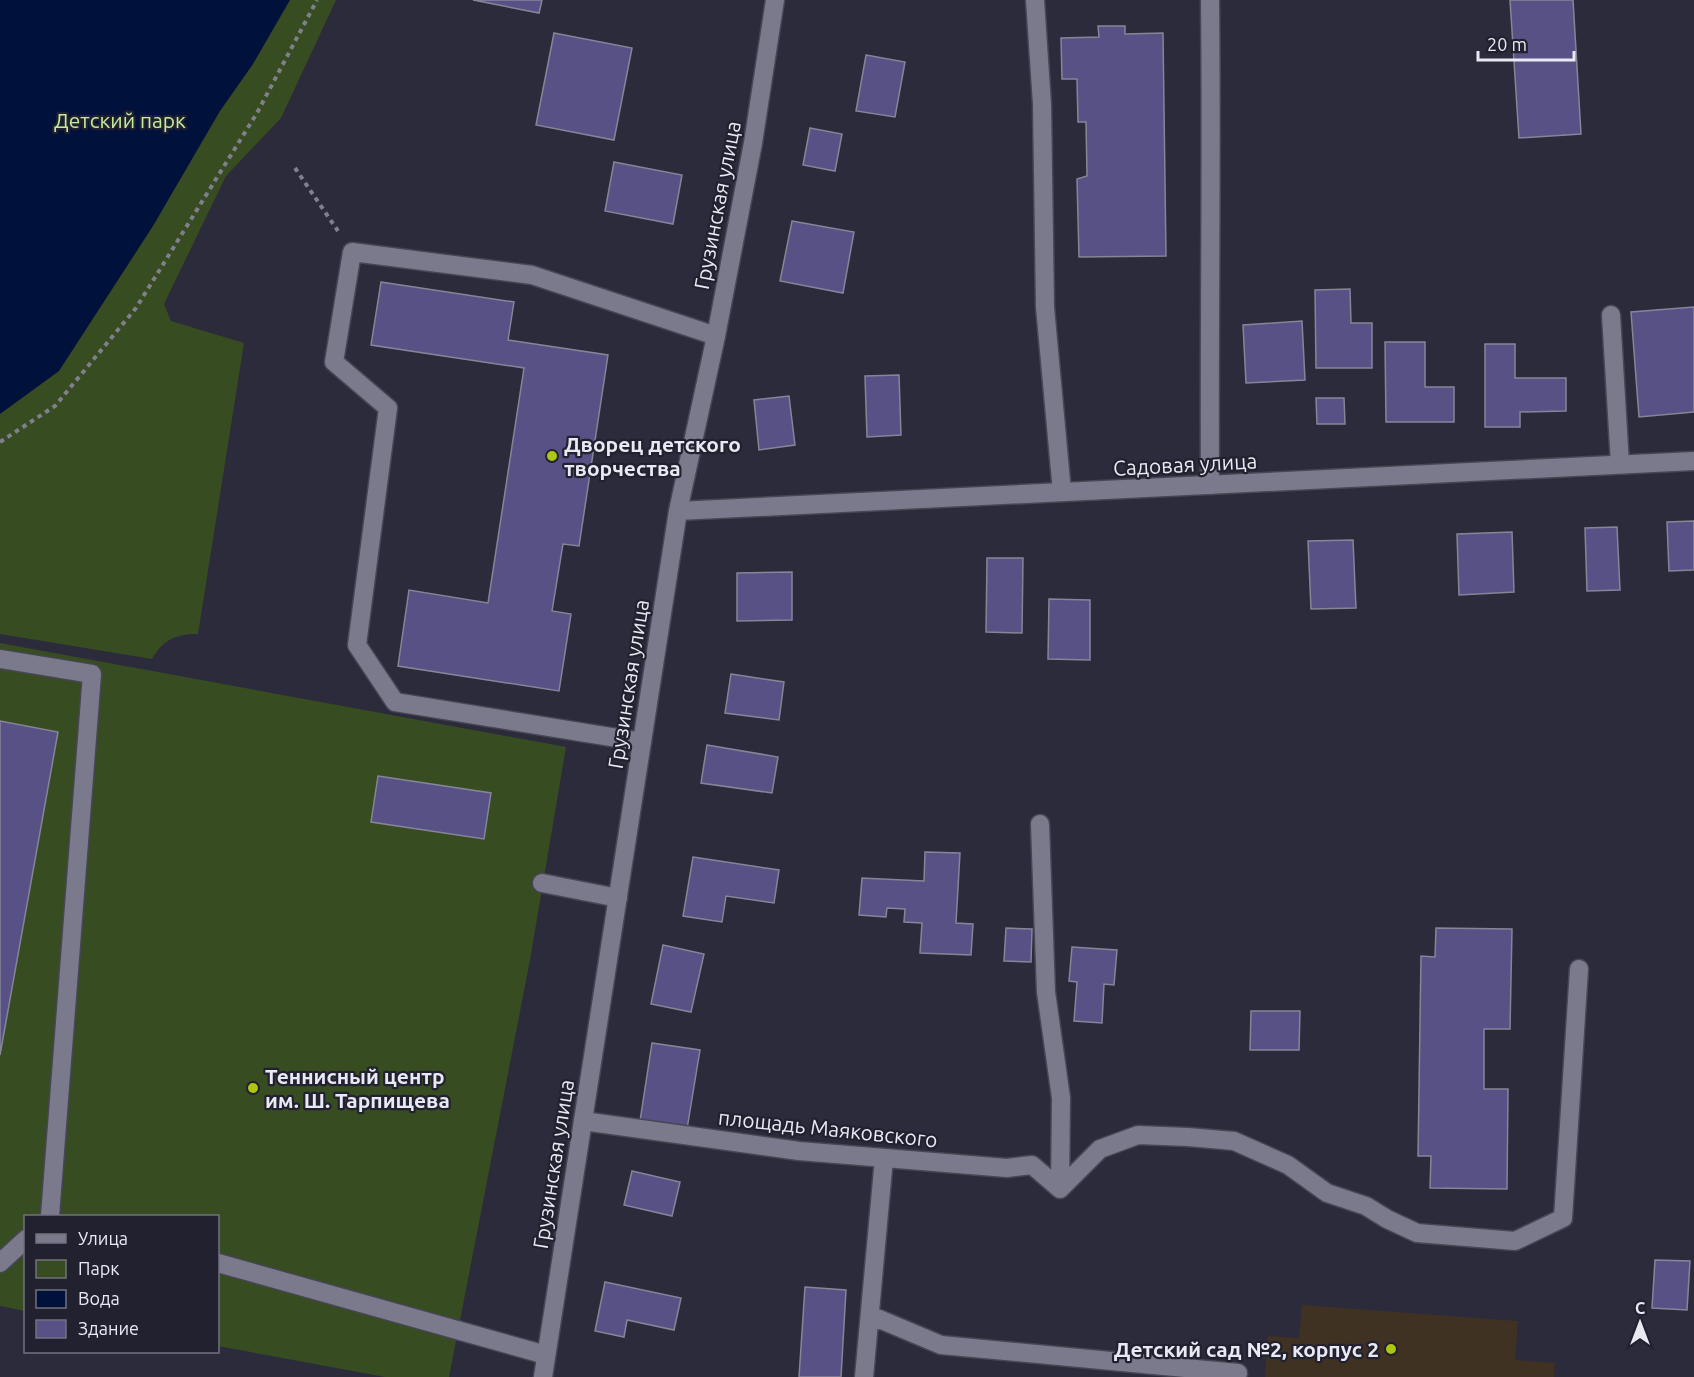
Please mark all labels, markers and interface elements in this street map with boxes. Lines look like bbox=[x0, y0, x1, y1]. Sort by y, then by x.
scale bar bbox=[1478, 24, 1574, 62]
text: 20 m bbox=[1487, 34, 1527, 54]
park label: Детский парк bbox=[54, 108, 186, 132]
street label: Грузинская улица bbox=[689, 119, 745, 291]
place label: Дворец детского творчества bbox=[564, 432, 741, 480]
street label: Садовая улица bbox=[1112, 448, 1258, 480]
marker: Дворец детского творчества bbox=[545, 449, 559, 463]
street label: Грузинская улица bbox=[603, 598, 653, 770]
place label: Теннисный центр им. Ш. Тарпищева bbox=[265, 1064, 450, 1112]
street label: Грузинская улица bbox=[528, 1078, 578, 1250]
marker: Теннисный центр им. Ш. Тарпищева bbox=[246, 1081, 260, 1095]
street label: площадь Маяковского bbox=[717, 1105, 939, 1151]
legend bbox=[24, 1215, 219, 1353]
text: Улица bbox=[78, 1228, 128, 1248]
text: Парк bbox=[78, 1258, 119, 1278]
text: Вода bbox=[78, 1288, 120, 1308]
north arrow bbox=[1610, 1293, 1670, 1353]
text: С bbox=[1635, 1299, 1645, 1317]
text: Здание bbox=[78, 1318, 139, 1338]
place label: Детский сад №2, корпус 2 bbox=[1114, 1337, 1379, 1361]
marker: Детский сад №2, корпус 2 bbox=[1384, 1342, 1398, 1356]

